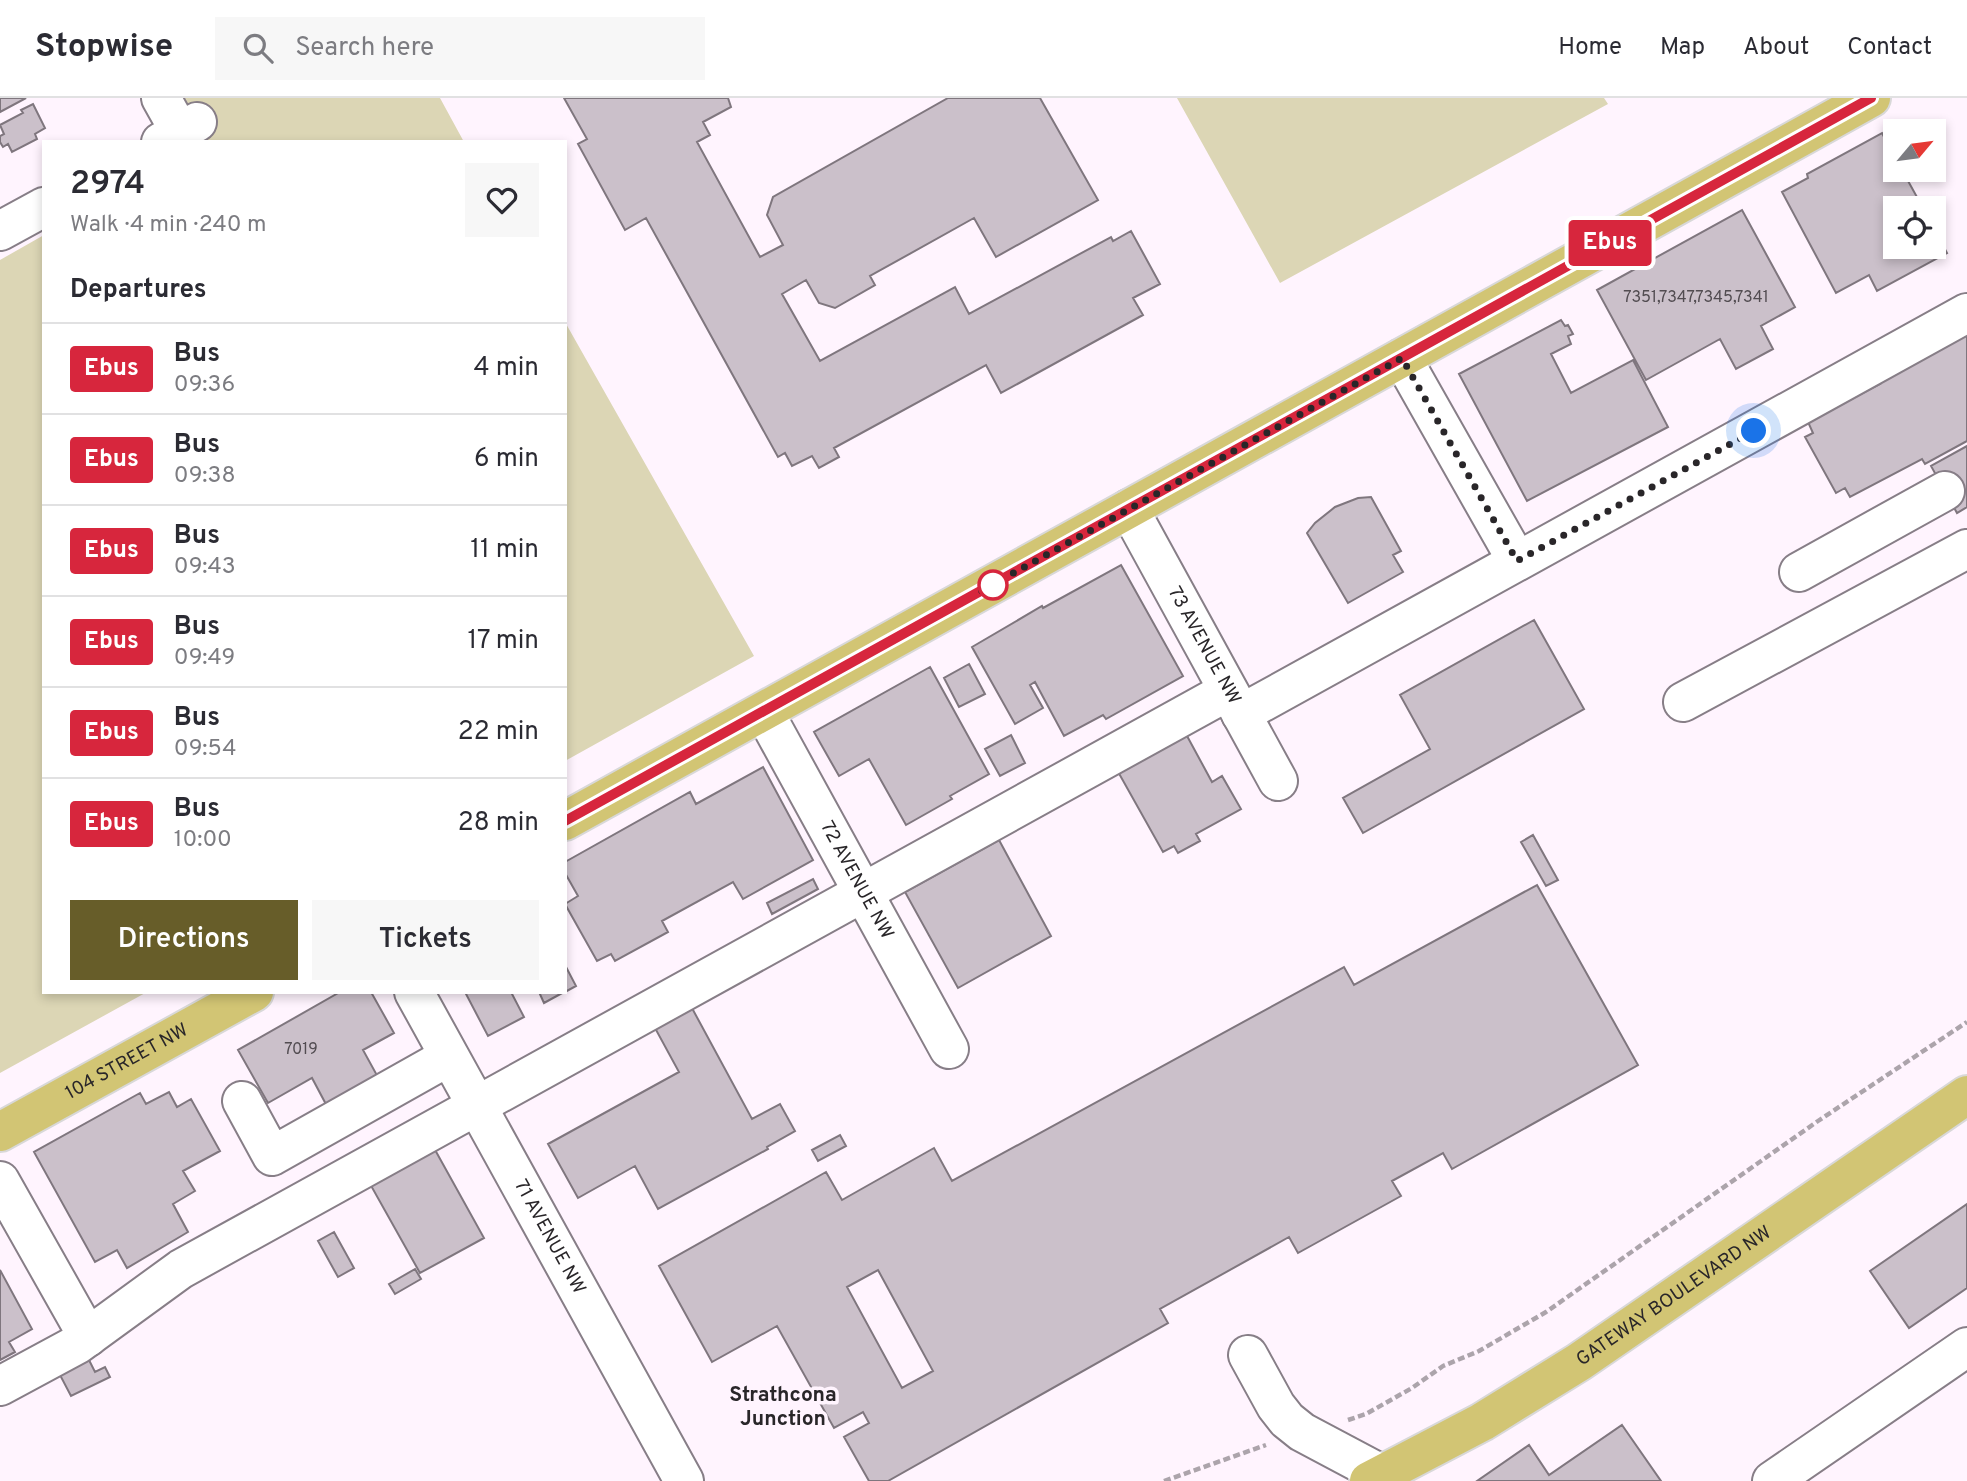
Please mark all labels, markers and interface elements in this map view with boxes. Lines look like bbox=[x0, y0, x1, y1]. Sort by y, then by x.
search box bbox=[215, 17, 705, 80]
text: Stopwise bbox=[35, 27, 173, 69]
icon: search bbox=[239, 29, 277, 67]
text: Search here bbox=[295, 32, 434, 65]
text: Home bbox=[1558, 33, 1622, 63]
text: Map bbox=[1660, 33, 1705, 63]
text: About bbox=[1743, 33, 1809, 63]
text: Contact bbox=[1847, 33, 1932, 63]
north arrow bbox=[1883, 119, 1946, 182]
map controls bbox=[1883, 119, 1946, 259]
button: heart bbox=[465, 163, 539, 237]
text: 2974 bbox=[70, 164, 145, 206]
button: locate bbox=[1883, 196, 1946, 259]
text: Walk · 4 min · 240 m bbox=[70, 211, 266, 240]
line badge: Ebus bbox=[1561, 220, 1659, 266]
text: Ebus bbox=[1583, 228, 1637, 258]
text: Departures bbox=[70, 274, 207, 307]
house number: 7351,7347,7345,7341 bbox=[1623, 288, 1769, 308]
text: Bus bbox=[174, 338, 220, 371]
text: 4 min bbox=[473, 352, 539, 385]
text: Ebus bbox=[84, 354, 139, 384]
text: 09:36 bbox=[174, 371, 235, 400]
your location bbox=[1736, 413, 1771, 448]
text: Bus bbox=[174, 429, 220, 462]
text: 6 min bbox=[474, 443, 539, 476]
text: Ebus bbox=[84, 445, 139, 475]
text: 09:38 bbox=[174, 462, 235, 491]
text: Bus bbox=[174, 520, 220, 553]
text: 11 min bbox=[470, 534, 539, 567]
text: Ebus bbox=[84, 536, 139, 566]
text: 09:43 bbox=[174, 553, 236, 582]
unlabelled marker bbox=[978, 570, 1008, 600]
street label: 73 AVENUE NW bbox=[1162, 583, 1246, 709]
text: Bus bbox=[174, 611, 220, 644]
text: 17 min bbox=[467, 625, 539, 658]
text: Ebus bbox=[84, 627, 139, 657]
text: 09:49 bbox=[174, 644, 235, 673]
text: Bus bbox=[174, 702, 220, 735]
text: 22 min bbox=[458, 716, 539, 749]
text: Ebus bbox=[84, 718, 139, 748]
text: 09:54 bbox=[174, 735, 237, 764]
text: Bus bbox=[174, 793, 220, 826]
text: 28 min bbox=[458, 807, 539, 840]
text: Ebus bbox=[84, 809, 139, 839]
street label: 72 AVENUE NW bbox=[814, 817, 898, 944]
text: 10:00 bbox=[174, 826, 232, 855]
button: Directions bbox=[70, 900, 298, 980]
button: Tickets bbox=[312, 900, 539, 980]
street label: 104 STREET NW bbox=[61, 1018, 193, 1106]
house number: 7019 bbox=[284, 1040, 318, 1060]
street label: 71 AVENUE NW bbox=[508, 1176, 591, 1299]
street label: GATEWAY BOULEVARD NW bbox=[1572, 1221, 1776, 1372]
district label: Strathcona Junction bbox=[729, 1382, 837, 1433]

